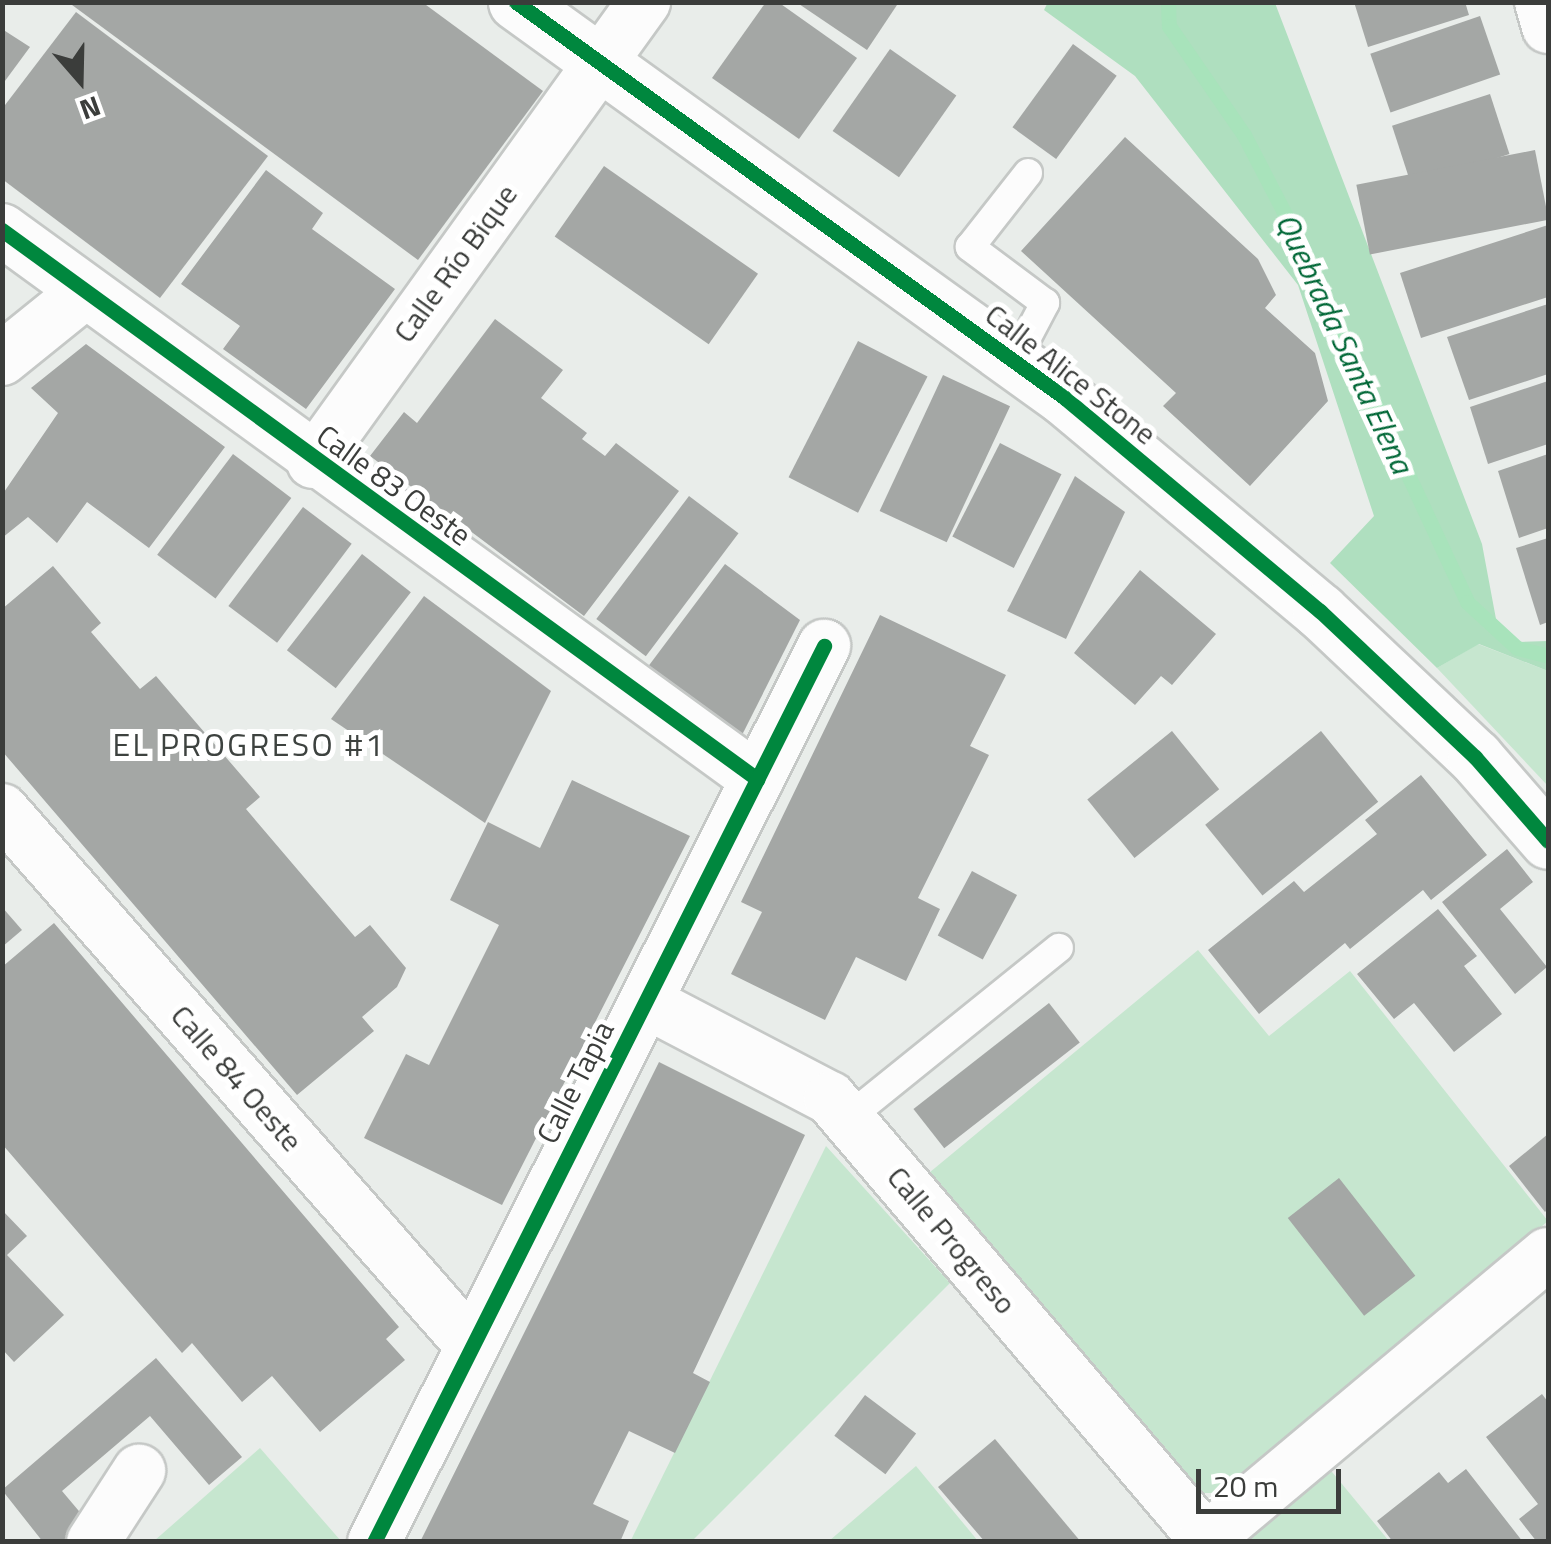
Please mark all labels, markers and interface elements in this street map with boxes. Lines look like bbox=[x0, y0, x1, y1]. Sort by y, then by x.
north arrow bbox=[30, 30, 130, 130]
text: N bbox=[74, 85, 107, 132]
street label: Calle Río Bique bbox=[386, 177, 524, 349]
water label: Quebrada Santa Elena bbox=[1268, 207, 1422, 479]
street label: Calle Alice Stone bbox=[979, 296, 1163, 452]
street label: Calle 83 Oeste bbox=[310, 417, 478, 553]
district label: EL PROGRESO #1 bbox=[112, 725, 386, 763]
street label: Calle 84 Oeste bbox=[164, 998, 310, 1158]
street label: Calle Tapia bbox=[529, 1015, 621, 1149]
street label: Calle Progreso bbox=[880, 1159, 1024, 1321]
scale bar bbox=[1201, 1449, 1346, 1511]
text: 20 m bbox=[1213, 1463, 1278, 1509]

